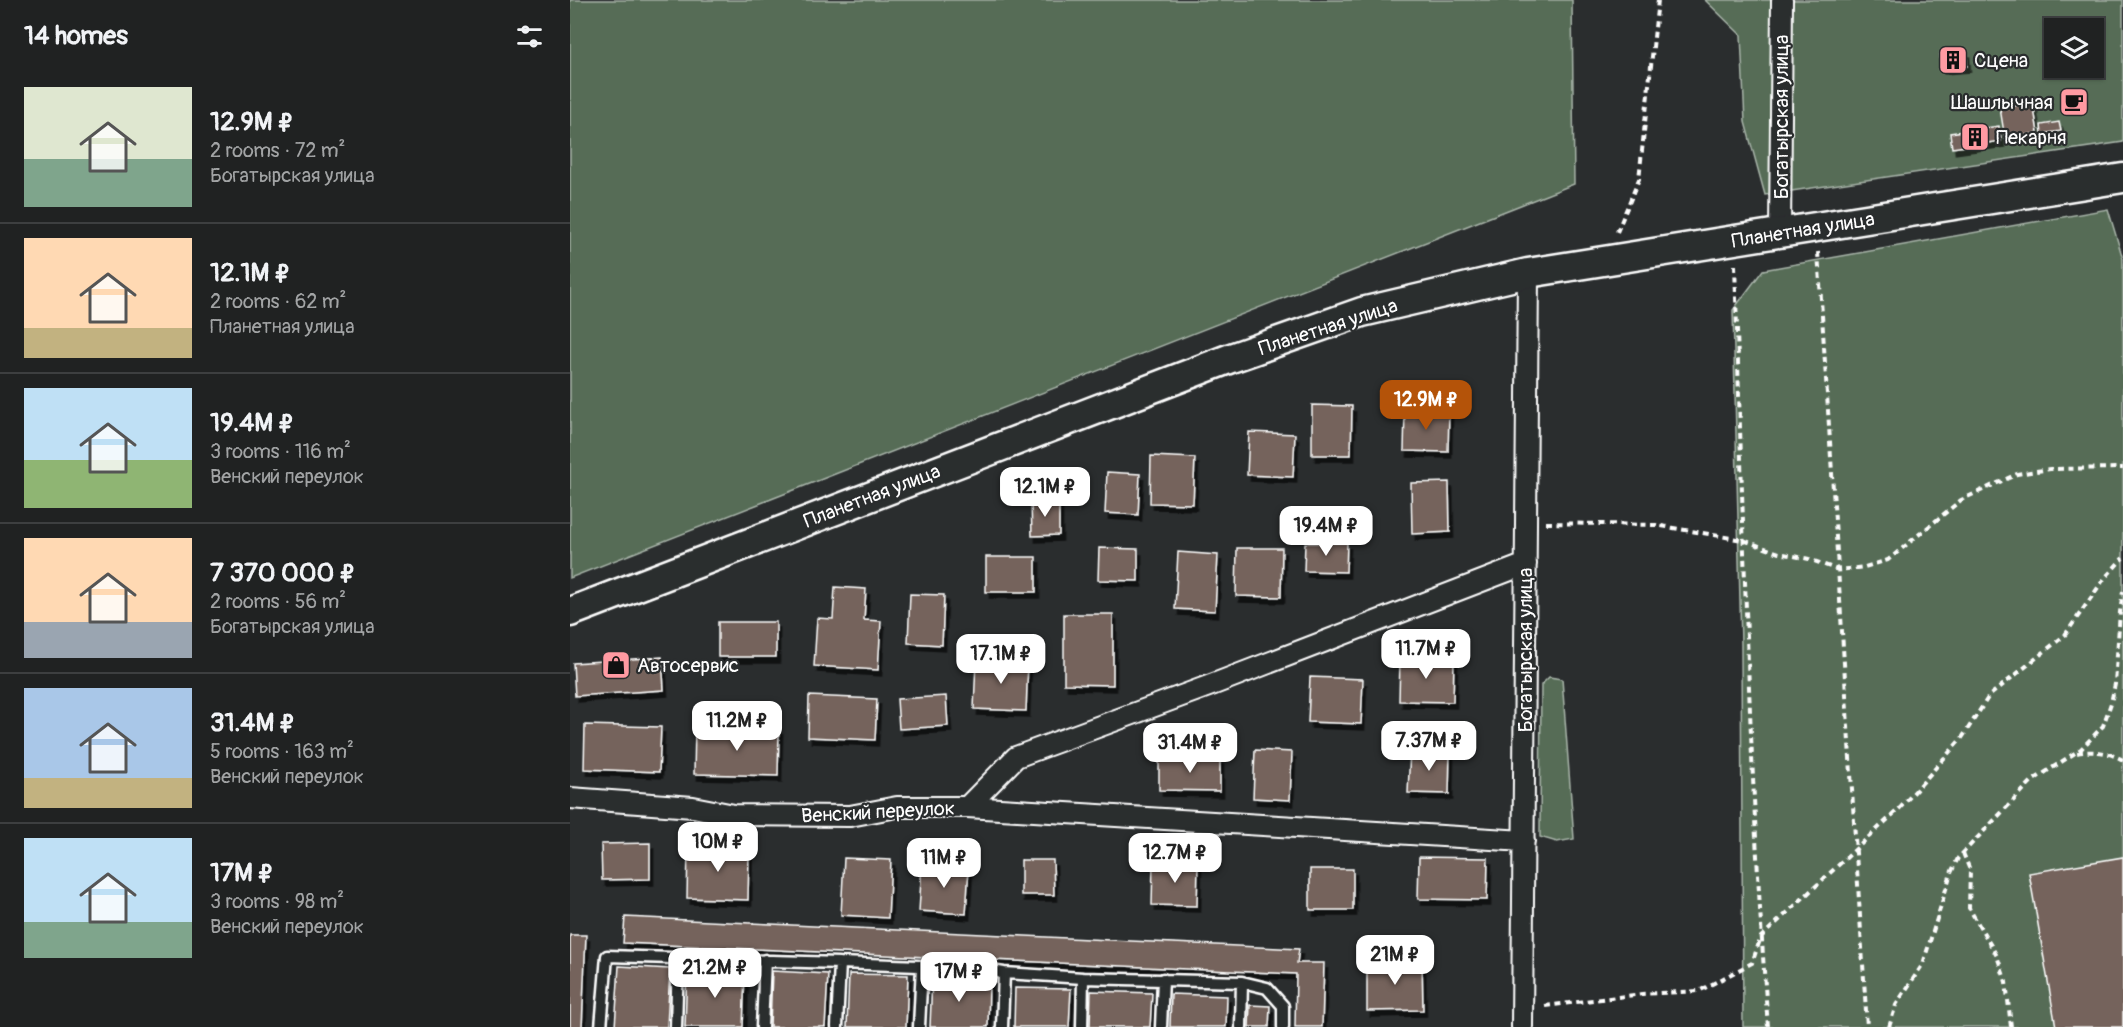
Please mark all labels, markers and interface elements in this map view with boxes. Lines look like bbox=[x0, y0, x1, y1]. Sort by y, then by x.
map controls bbox=[2044, 18, 2104, 78]
button: layers bbox=[2044, 18, 2104, 78]
text: 14 homes bbox=[24, 20, 128, 52]
icon: filters bbox=[513, 20, 546, 53]
street label: Богатырская улица bbox=[1769, 35, 1794, 199]
building icon: Сцена bbox=[1937, 44, 1969, 76]
place label: Сцена bbox=[1974, 48, 2028, 73]
cafe icon: Шашлычная bbox=[2058, 86, 2090, 118]
place label: Шашлычная bbox=[1951, 90, 2053, 115]
text: 12.9M ₽ bbox=[210, 106, 294, 138]
icon: home bbox=[72, 111, 144, 183]
building icon: Пекарня bbox=[1959, 121, 1991, 153]
place label: Пекарня bbox=[1996, 125, 2066, 150]
text: 2 rooms · 72 m² bbox=[210, 138, 345, 163]
text: Богатырская улица bbox=[210, 163, 375, 188]
street label: Планетная улица bbox=[1730, 206, 1876, 254]
text: 12.1M ₽ bbox=[210, 257, 291, 289]
icon: home bbox=[72, 262, 144, 334]
text: 2 rooms · 62 m² bbox=[210, 289, 346, 314]
street label: Планетная улица bbox=[1255, 293, 1401, 361]
text: Планетная улица bbox=[210, 314, 355, 339]
pin: 12.9M ₽ bbox=[1371, 380, 1481, 431]
text: 12.9M ₽ bbox=[1394, 387, 1458, 412]
text: 19.4M ₽ bbox=[210, 407, 294, 439]
icon: home bbox=[72, 412, 144, 484]
text: 3 rooms · 116 m² bbox=[210, 439, 351, 464]
street label: Планетная улица bbox=[800, 458, 944, 534]
text: Венский переулок bbox=[210, 464, 364, 489]
pin: 12.1M ₽ bbox=[990, 467, 1100, 518]
text: 12.1M ₽ bbox=[1014, 474, 1076, 499]
pin: 19.4M ₽ bbox=[1271, 506, 1381, 557]
text: 19.4M ₽ bbox=[1294, 513, 1358, 538]
text: 7 370 000 ₽ bbox=[210, 557, 356, 589]
icon: home bbox=[72, 562, 144, 634]
street label: Богатырская улица bbox=[1513, 568, 1538, 732]
text: 2 rooms · 56 m² bbox=[210, 589, 346, 614]
text: Богатырская улица bbox=[210, 614, 375, 639]
pin: 11.7M ₽ bbox=[1371, 629, 1481, 680]
pin: 17.1M ₽ bbox=[946, 634, 1056, 685]
text: 11.7M ₽ bbox=[1395, 636, 1457, 661]
text: 17.1M ₽ bbox=[970, 641, 1032, 666]
shop icon: Автосервис bbox=[600, 649, 632, 681]
place label: Автосервис bbox=[637, 653, 739, 678]
pin: 11.2M ₽ bbox=[682, 701, 792, 752]
text: 31.4M ₽ bbox=[210, 707, 295, 739]
text: 11.2M ₽ bbox=[706, 708, 768, 733]
icon: home bbox=[72, 712, 144, 784]
pin: 7.37M ₽ bbox=[1374, 721, 1484, 772]
pin: 31.4M ₽ bbox=[1135, 723, 1245, 774]
text: 7.37M ₽ bbox=[1395, 728, 1463, 753]
text: 31.4M ₽ bbox=[1157, 730, 1223, 755]
text: 5 rooms · 163 m² bbox=[210, 739, 354, 764]
text: Венский переулок bbox=[210, 764, 364, 789]
street label: Венский переулок bbox=[800, 795, 956, 829]
pin: 10M ₽ bbox=[676, 822, 760, 873]
text: 10M ₽ bbox=[692, 829, 744, 854]
pin: 12.7M ₽ bbox=[1120, 833, 1230, 884]
pin: 11M ₽ bbox=[902, 838, 986, 889]
text: 12.7M ₽ bbox=[1143, 840, 1207, 865]
text: 11M ₽ bbox=[921, 845, 967, 870]
text: 17M ₽ bbox=[210, 857, 274, 889]
icon: home bbox=[72, 862, 144, 934]
text: 3 rooms · 98 m² bbox=[210, 889, 344, 914]
text: Венский переулок bbox=[210, 914, 364, 939]
pin: 21M ₽ bbox=[1353, 935, 1437, 986]
text: 21M ₽ bbox=[1370, 942, 1420, 967]
pin: 21.2M ₽ bbox=[660, 948, 770, 999]
pin: 17M ₽ bbox=[917, 952, 1001, 1003]
text: 21.2M ₽ bbox=[682, 955, 748, 980]
text: 17M ₽ bbox=[934, 959, 984, 984]

